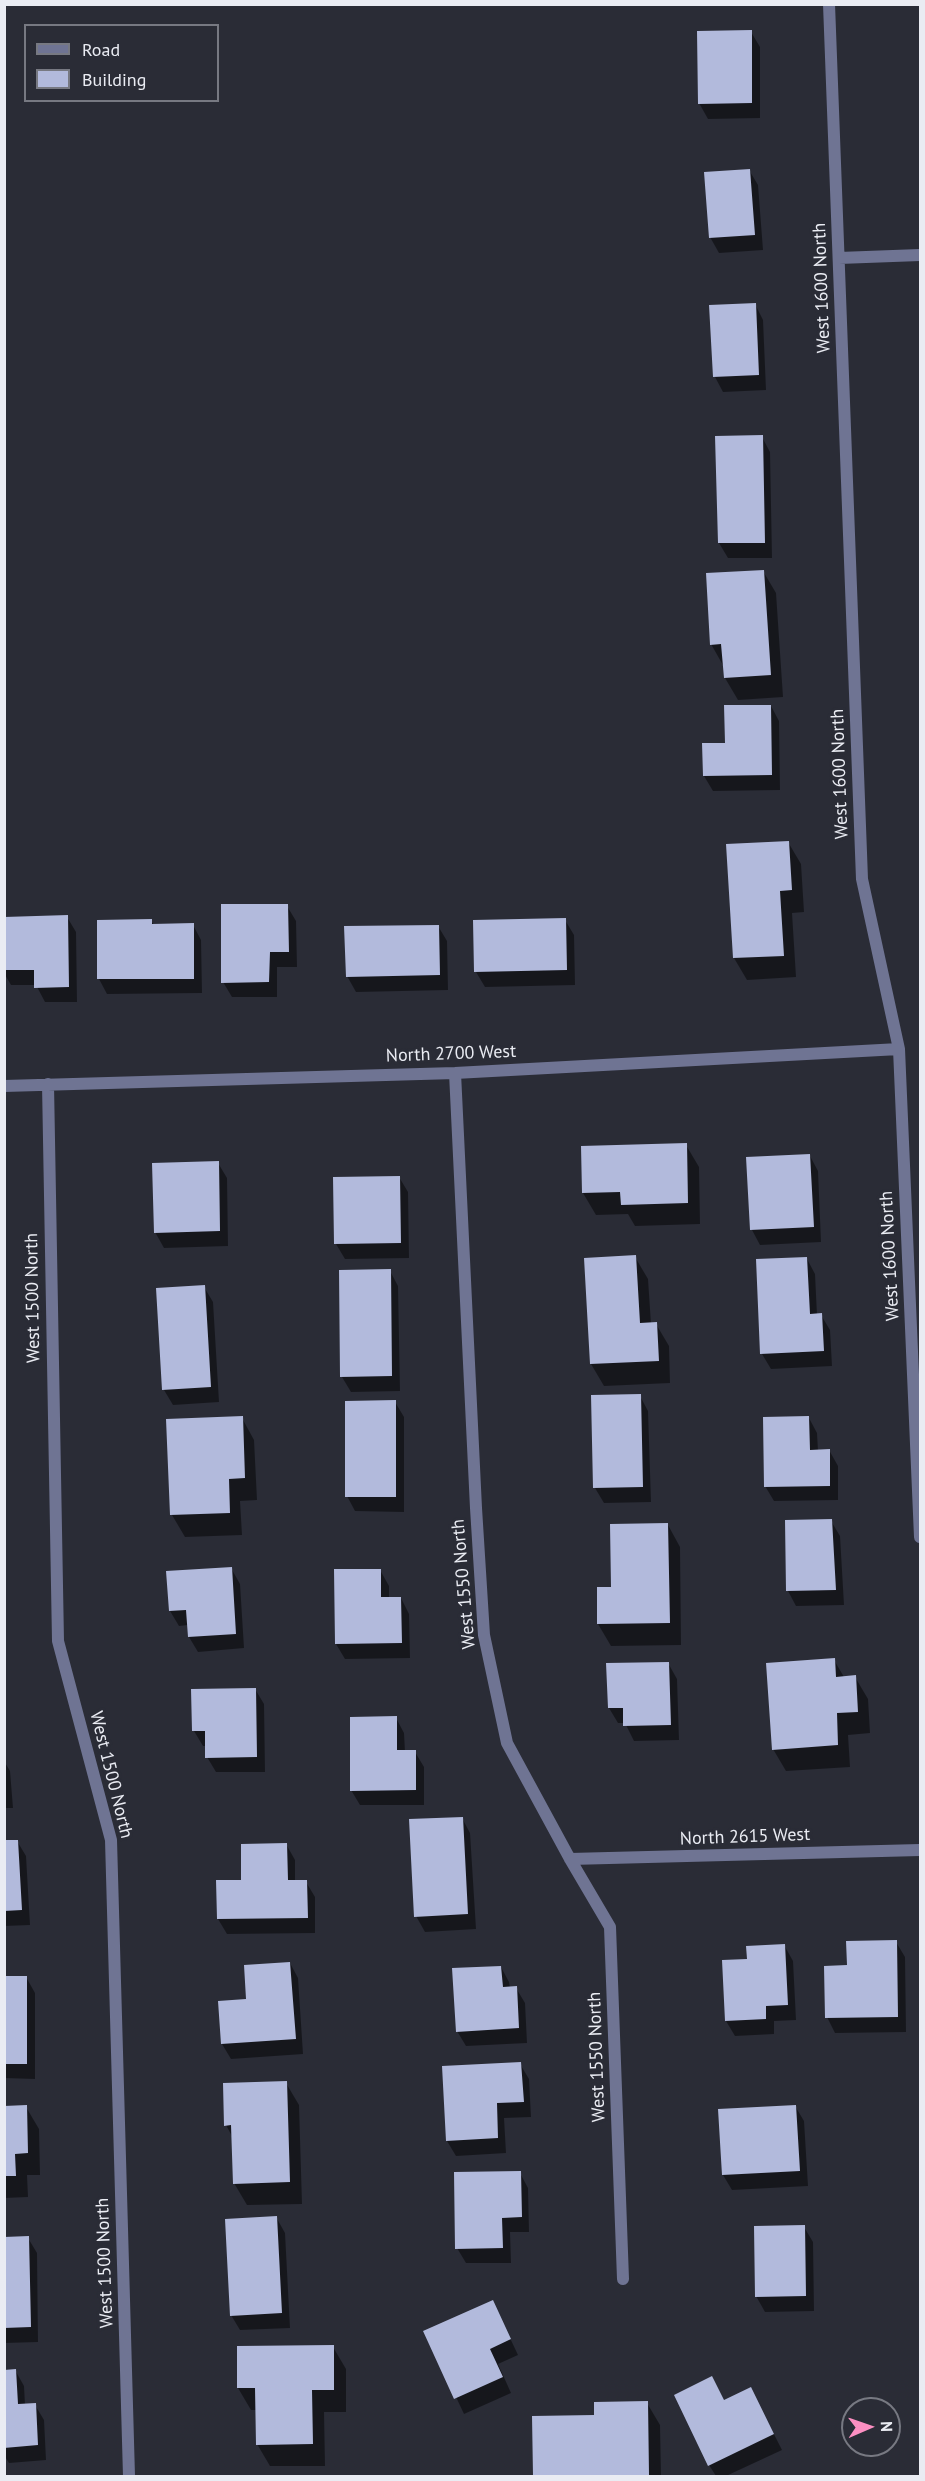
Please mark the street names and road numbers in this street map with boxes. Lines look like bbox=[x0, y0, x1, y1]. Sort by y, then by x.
street label: West 1600 North bbox=[809, 223, 835, 353]
street label: West 1600 North bbox=[827, 709, 853, 839]
street label: North 2700 West bbox=[386, 1041, 516, 1067]
street label: West 1600 North bbox=[876, 1190, 904, 1322]
street label: West 1500 North bbox=[21, 1233, 45, 1363]
street label: West 1550 North bbox=[448, 1518, 480, 1650]
street label: West 1500 North bbox=[85, 1709, 137, 1841]
street label: North 2615 West bbox=[680, 1824, 810, 1850]
street label: West 1550 North bbox=[584, 1992, 610, 2122]
street label: West 1500 North bbox=[92, 2198, 118, 2328]

